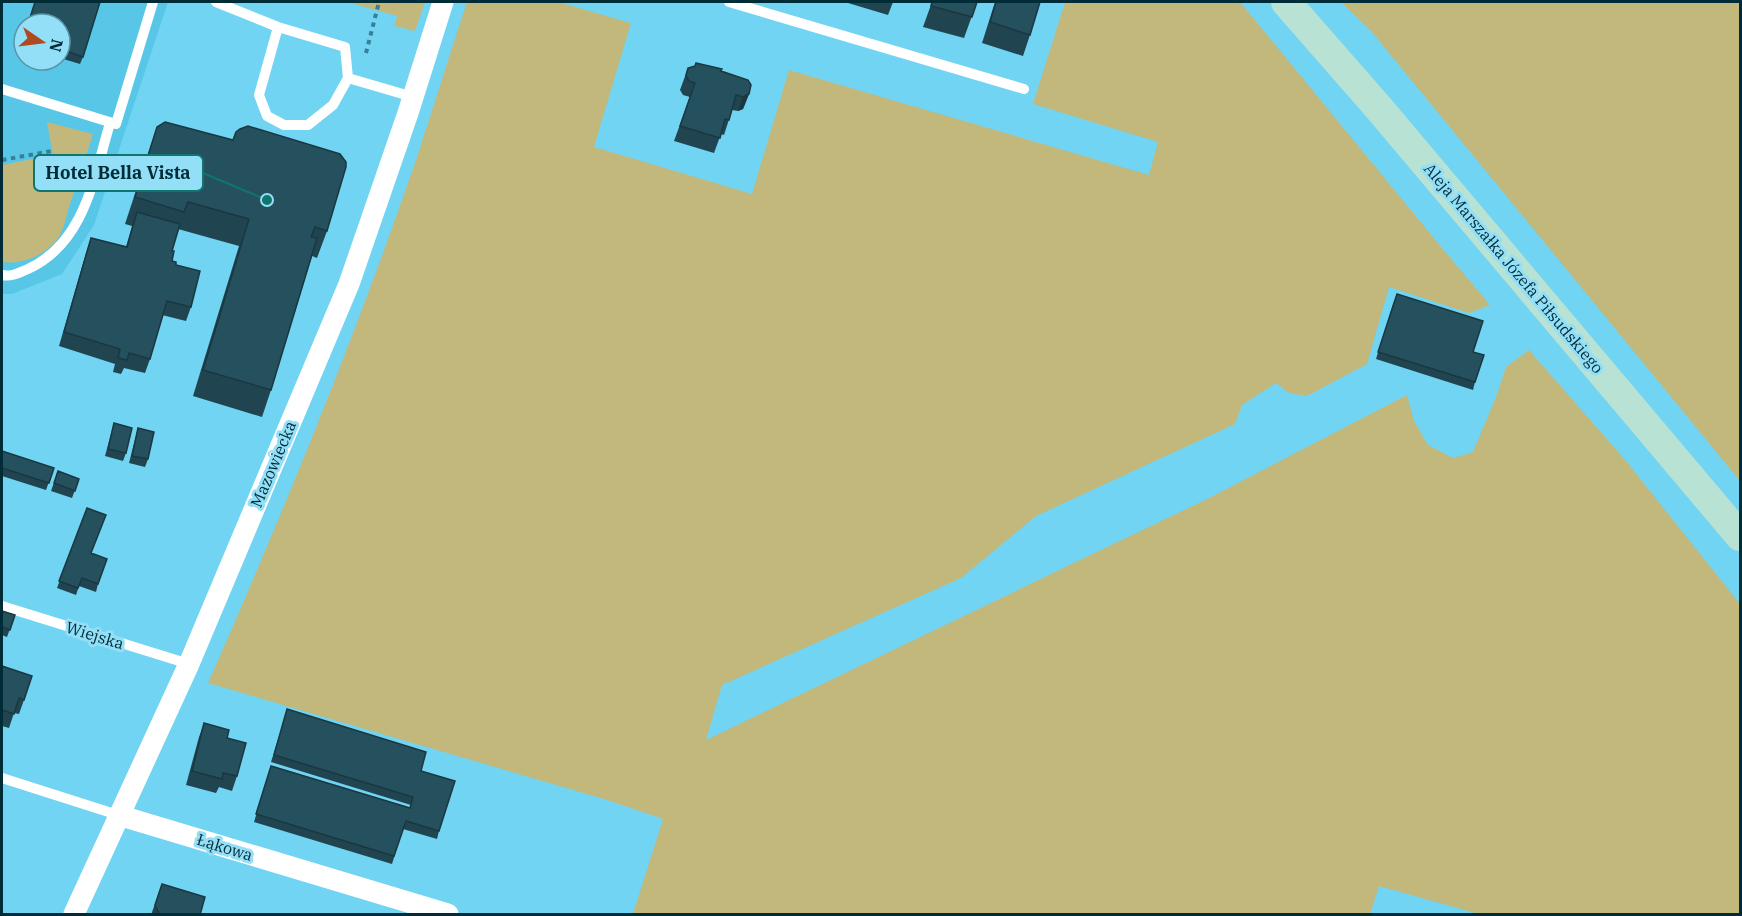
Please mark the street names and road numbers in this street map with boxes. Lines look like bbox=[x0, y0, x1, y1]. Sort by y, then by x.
street label: Aleja Marszałka Józefa Piłsudskiego bbox=[1420, 159, 1608, 377]
street label: Mazowiecka bbox=[246, 418, 300, 510]
street label: Wiejska bbox=[64, 617, 127, 653]
street label: Łąkowa bbox=[195, 829, 256, 865]

